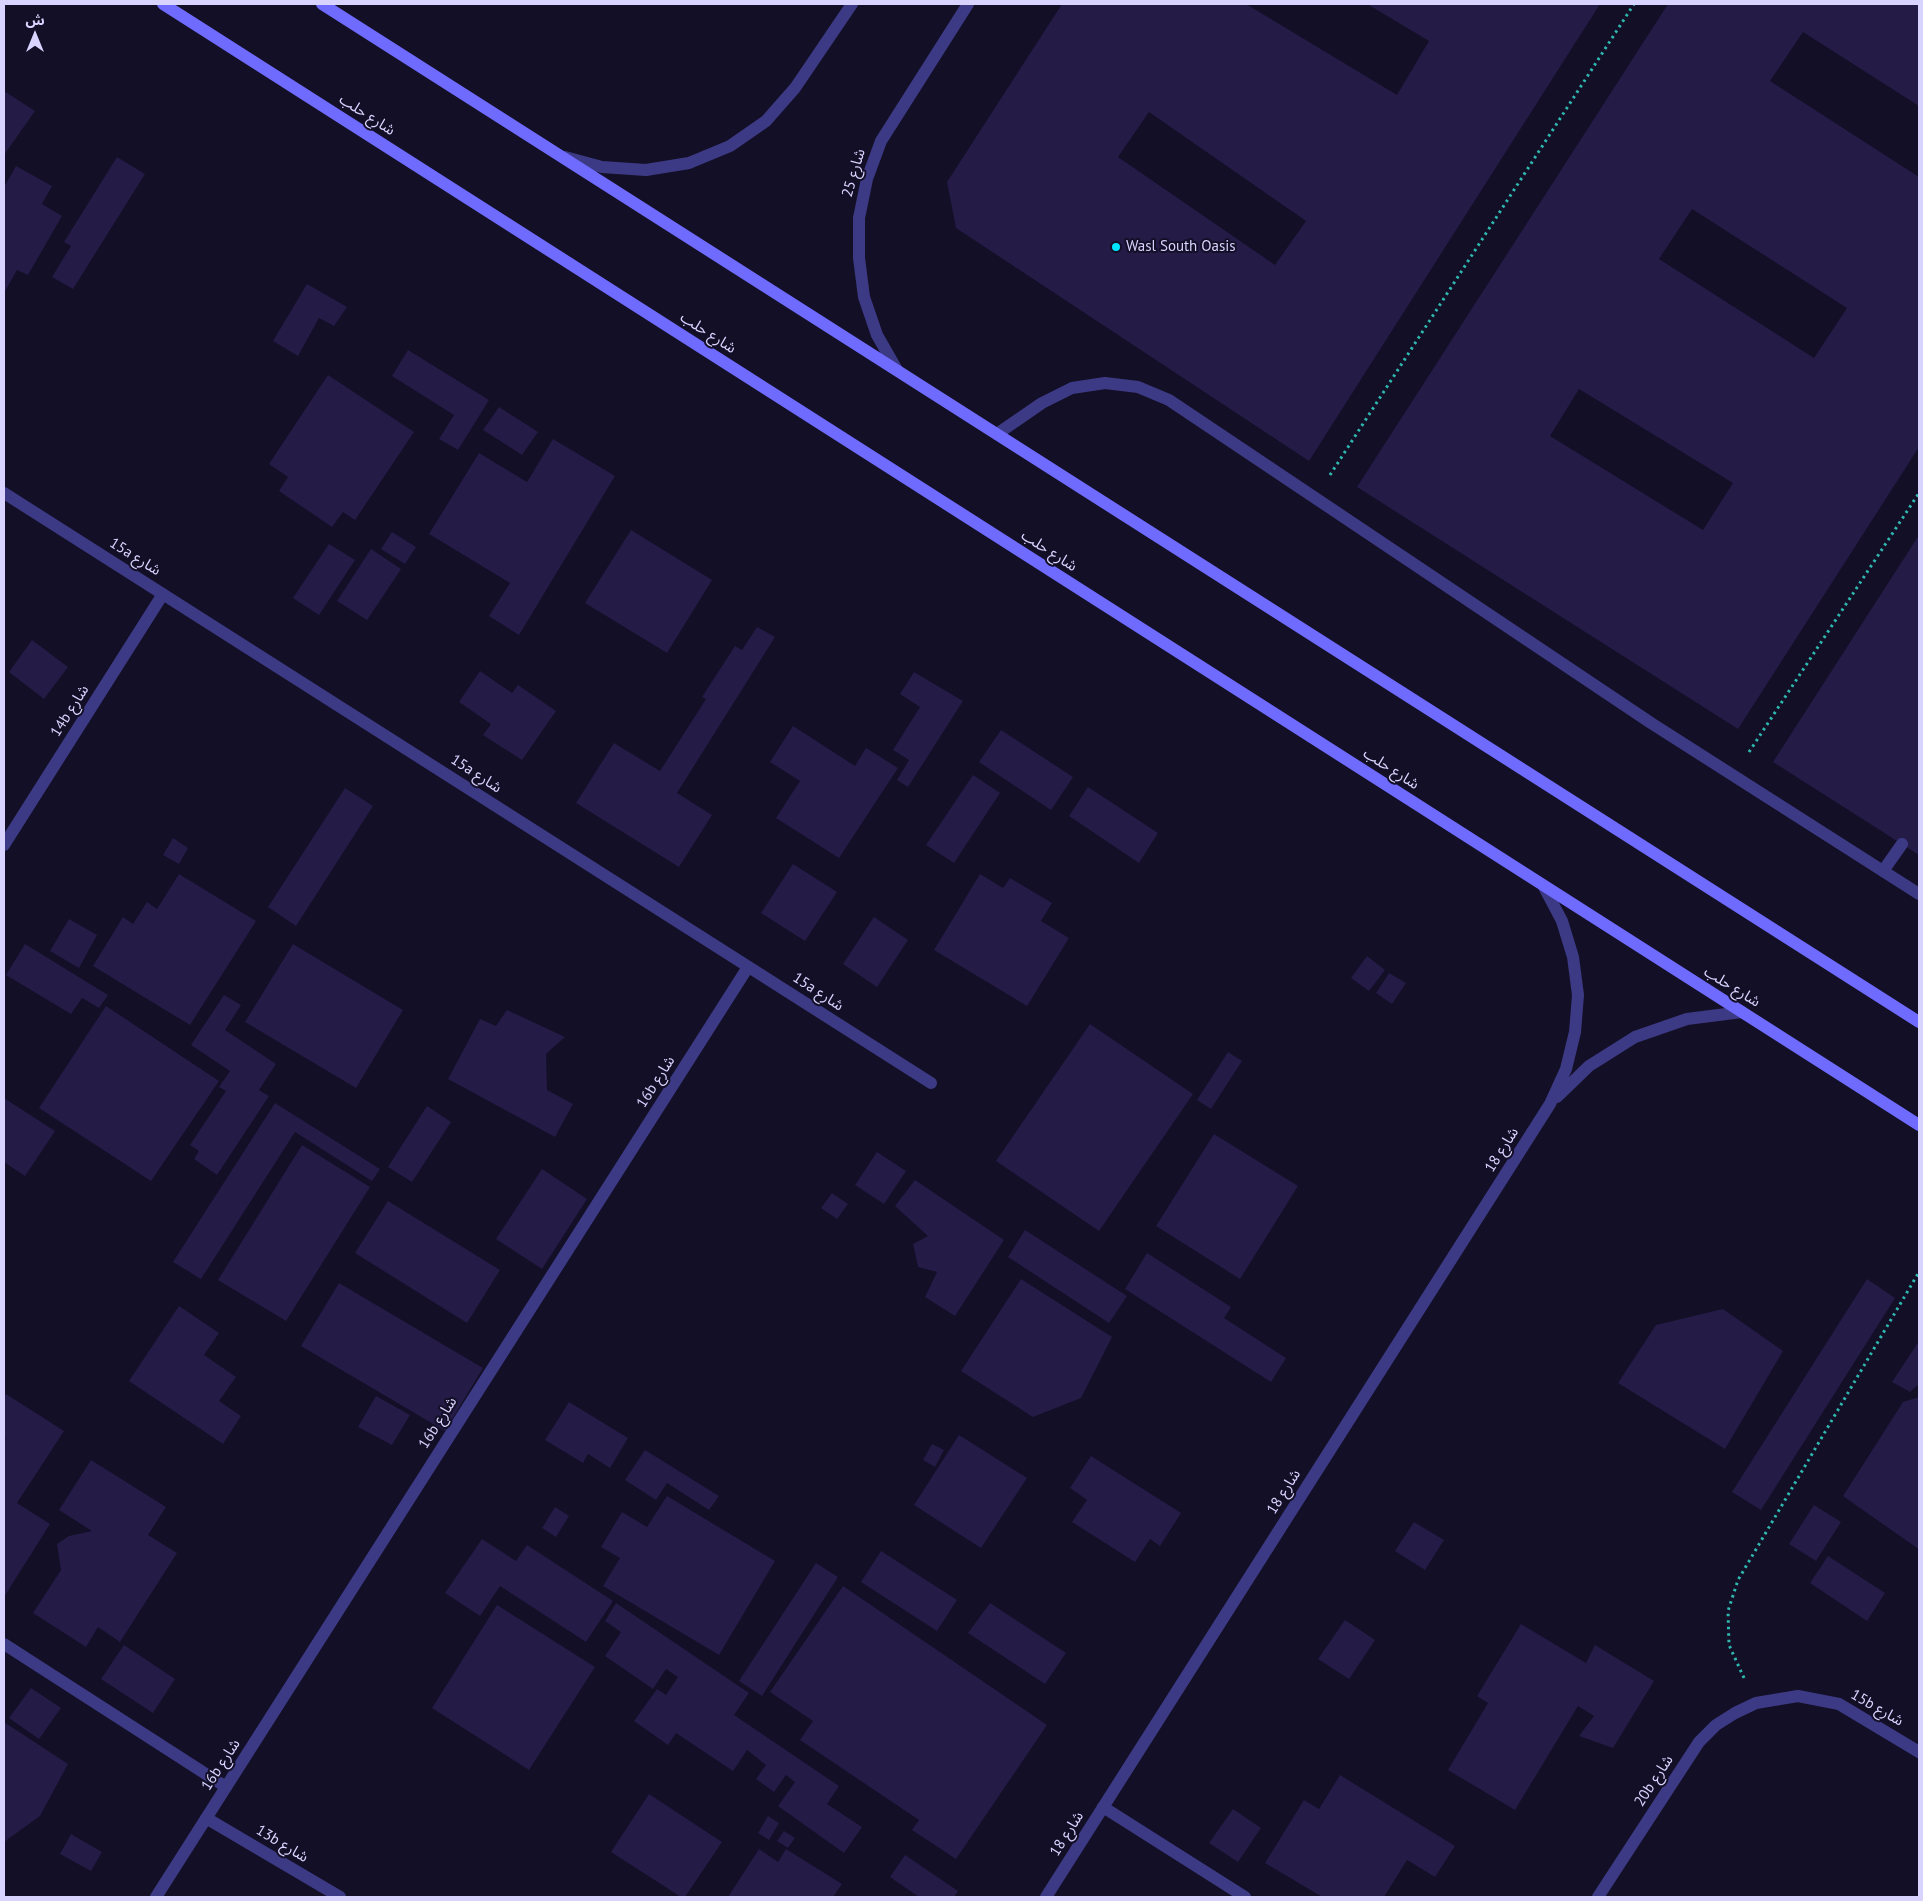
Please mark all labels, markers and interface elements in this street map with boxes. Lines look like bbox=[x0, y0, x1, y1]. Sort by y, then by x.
north arrow bbox=[10, 10, 60, 60]
text: ش bbox=[25, 11, 45, 29]
street label: شارع حلب bbox=[336, 90, 398, 140]
street label: شارع 25 bbox=[839, 147, 869, 199]
place label: Wasl South Oasis bbox=[1126, 238, 1236, 256]
marker: Wasl South Oasis bbox=[1110, 241, 1122, 253]
street label: شارع حلب bbox=[677, 308, 739, 358]
street label: شارع حلب bbox=[1018, 526, 1080, 576]
street label: 15a شارع bbox=[106, 534, 164, 580]
street label: 14b شارع bbox=[47, 682, 93, 740]
street label: شارع حلب bbox=[1360, 744, 1422, 794]
street label: 15a شارع bbox=[447, 751, 505, 797]
street label: شارع حلب bbox=[1701, 963, 1763, 1011]
street label: 15a شارع bbox=[789, 969, 847, 1015]
street label: 16b شارع bbox=[633, 1053, 679, 1111]
street label: شارع 18 bbox=[1481, 1124, 1523, 1176]
street label: 16b شارع bbox=[415, 1394, 461, 1452]
street label: شارع 18 bbox=[1263, 1466, 1305, 1518]
street label: 15b شارع bbox=[1848, 1686, 1906, 1730]
street label: 16b شارع bbox=[198, 1736, 244, 1794]
street label: 20b شارع bbox=[1631, 1752, 1677, 1810]
street label: شارع 18 bbox=[1046, 1808, 1088, 1860]
street label: 13b شارع bbox=[253, 1821, 311, 1867]

